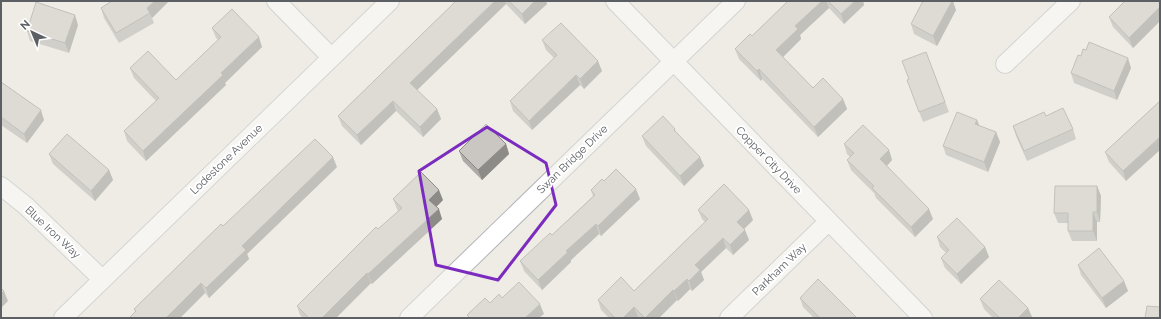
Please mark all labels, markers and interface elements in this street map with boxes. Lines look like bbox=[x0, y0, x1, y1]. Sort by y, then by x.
north arrow bbox=[12, 12, 52, 52]
text: N bbox=[18, 18, 33, 33]
street label: Lodestone Avenue bbox=[187, 121, 266, 197]
street label: Swan Bridge Drive bbox=[534, 122, 611, 196]
street label: Copper City Drive bbox=[733, 124, 805, 197]
street label: Blue Iron Way bbox=[22, 204, 83, 261]
street label: Parkham Way bbox=[750, 240, 809, 298]

